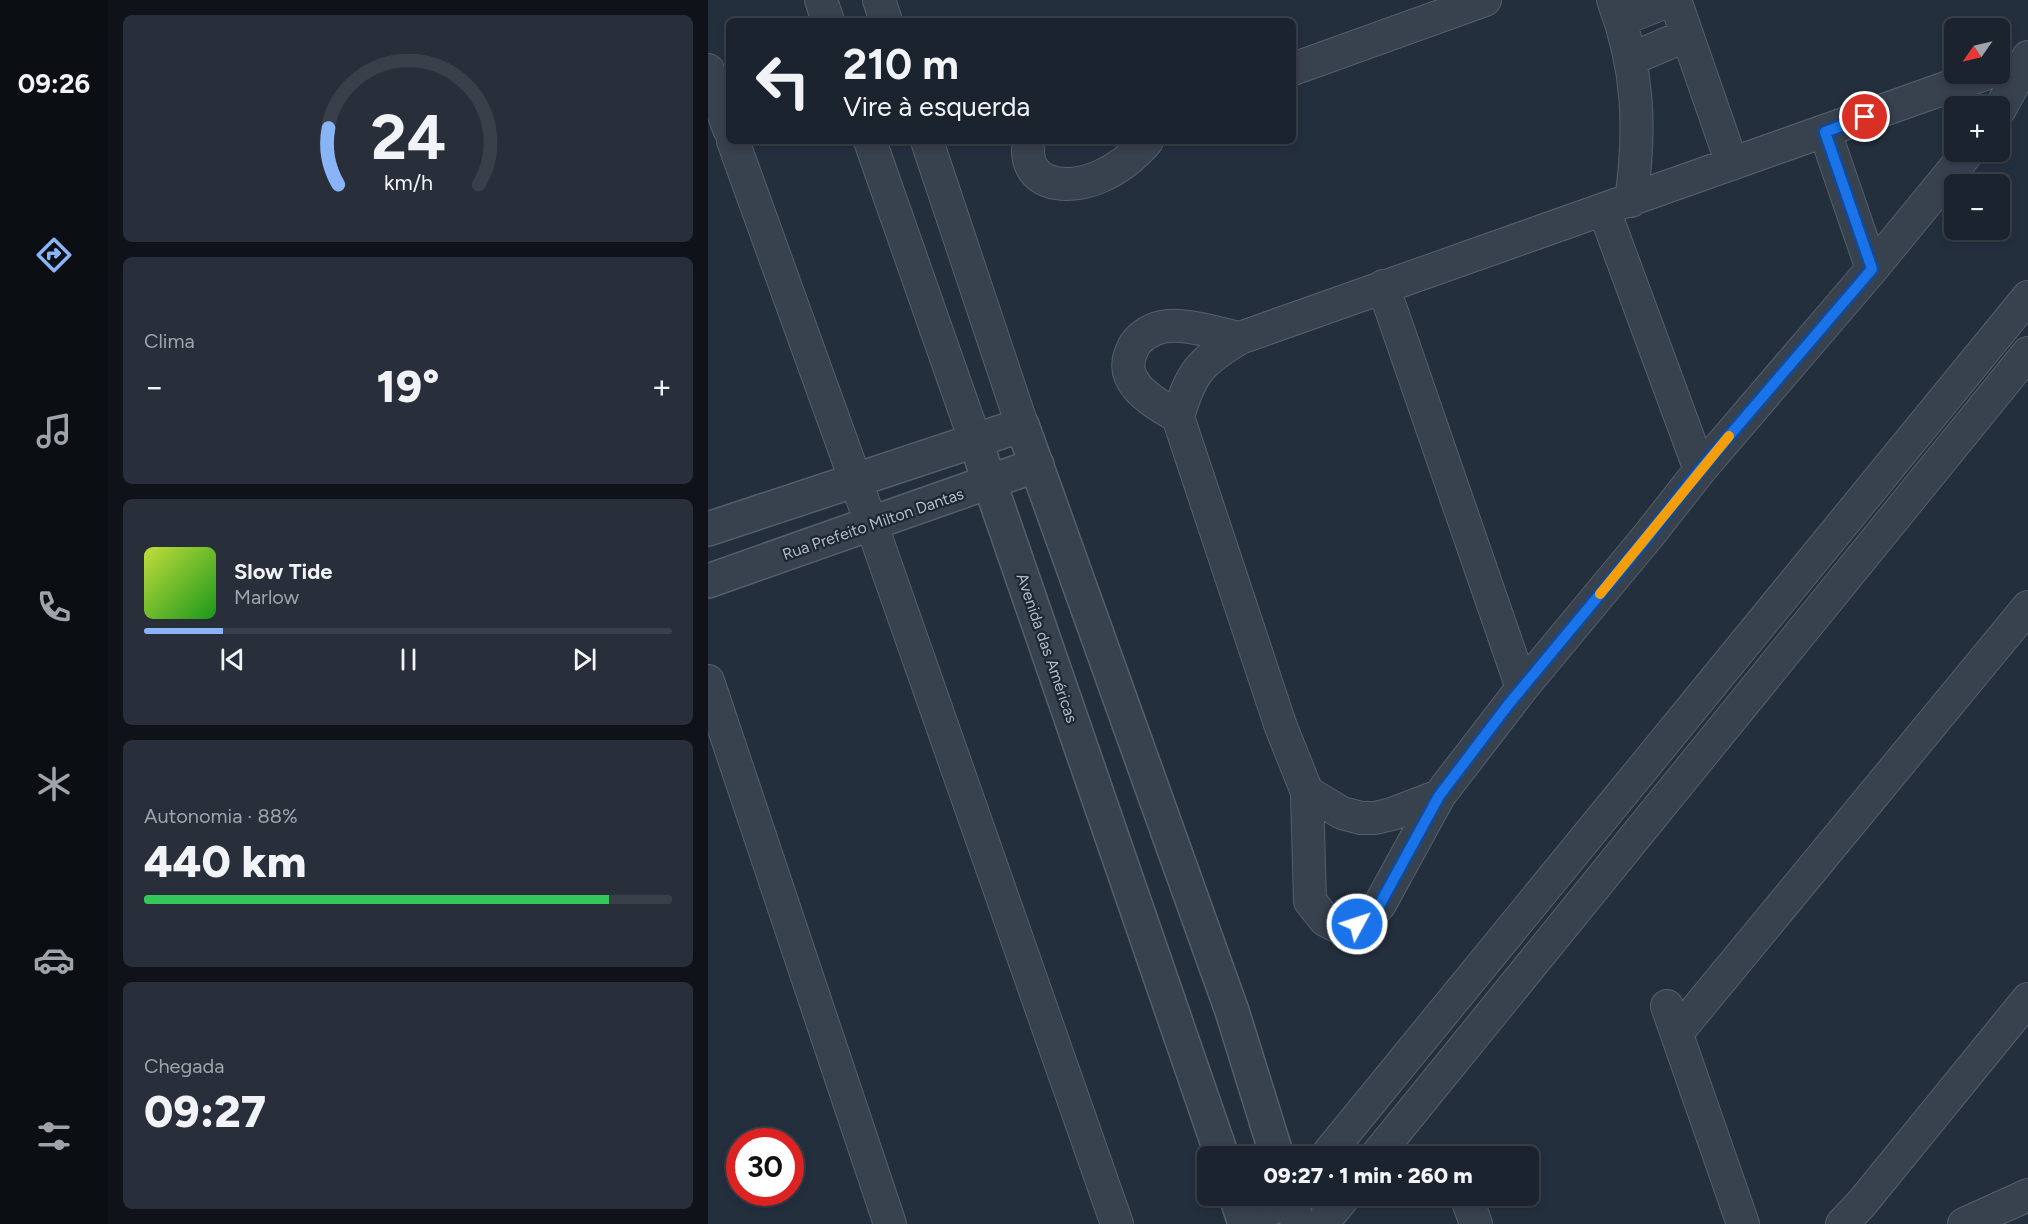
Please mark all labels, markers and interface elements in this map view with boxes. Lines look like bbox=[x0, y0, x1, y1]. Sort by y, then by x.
north arrow bbox=[1944, 18, 2010, 84]
map controls bbox=[1944, 18, 2010, 240]
text: 210 m bbox=[843, 39, 959, 90]
icon: left bbox=[744, 42, 822, 120]
text: 09:26 bbox=[18, 67, 90, 100]
text: Vire à esquerda bbox=[843, 90, 1030, 123]
pin bbox=[1839, 91, 1890, 142]
button: + bbox=[1944, 96, 2010, 162]
icon: arrive bbox=[1848, 100, 1881, 133]
text: 24 bbox=[370, 101, 446, 176]
text: km/h bbox=[384, 171, 432, 196]
button: − bbox=[1944, 174, 2010, 240]
icon: directions bbox=[33, 234, 75, 276]
text: Clima bbox=[144, 329, 195, 353]
text: 19° bbox=[377, 359, 439, 413]
text: − bbox=[144, 367, 165, 406]
text: + bbox=[651, 367, 672, 406]
icon: music bbox=[33, 410, 75, 452]
street label: Rua Prefeito Milton Dantas bbox=[780, 484, 966, 564]
text: Slow Tide bbox=[234, 558, 333, 585]
street label: Avenida das Américas bbox=[1012, 571, 1082, 725]
text: Marlow bbox=[234, 585, 299, 609]
icon: phone bbox=[33, 586, 75, 628]
icon: previous bbox=[216, 643, 249, 676]
icon: pause bbox=[392, 643, 425, 676]
icon: next bbox=[568, 643, 601, 676]
icon: climate bbox=[33, 763, 75, 805]
text: Autonomia · 88% bbox=[144, 804, 298, 828]
text: 440 km bbox=[144, 834, 306, 888]
position arrow bbox=[1325, 892, 1389, 956]
icon: car bbox=[33, 939, 75, 981]
text: Chegada bbox=[144, 1054, 224, 1078]
text: 09:27 bbox=[144, 1084, 266, 1138]
icon: filters bbox=[33, 1115, 75, 1157]
speed limit sign: 30 bbox=[726, 1128, 804, 1206]
text: 09:27 · 1 min · 260 m bbox=[1263, 1162, 1473, 1189]

